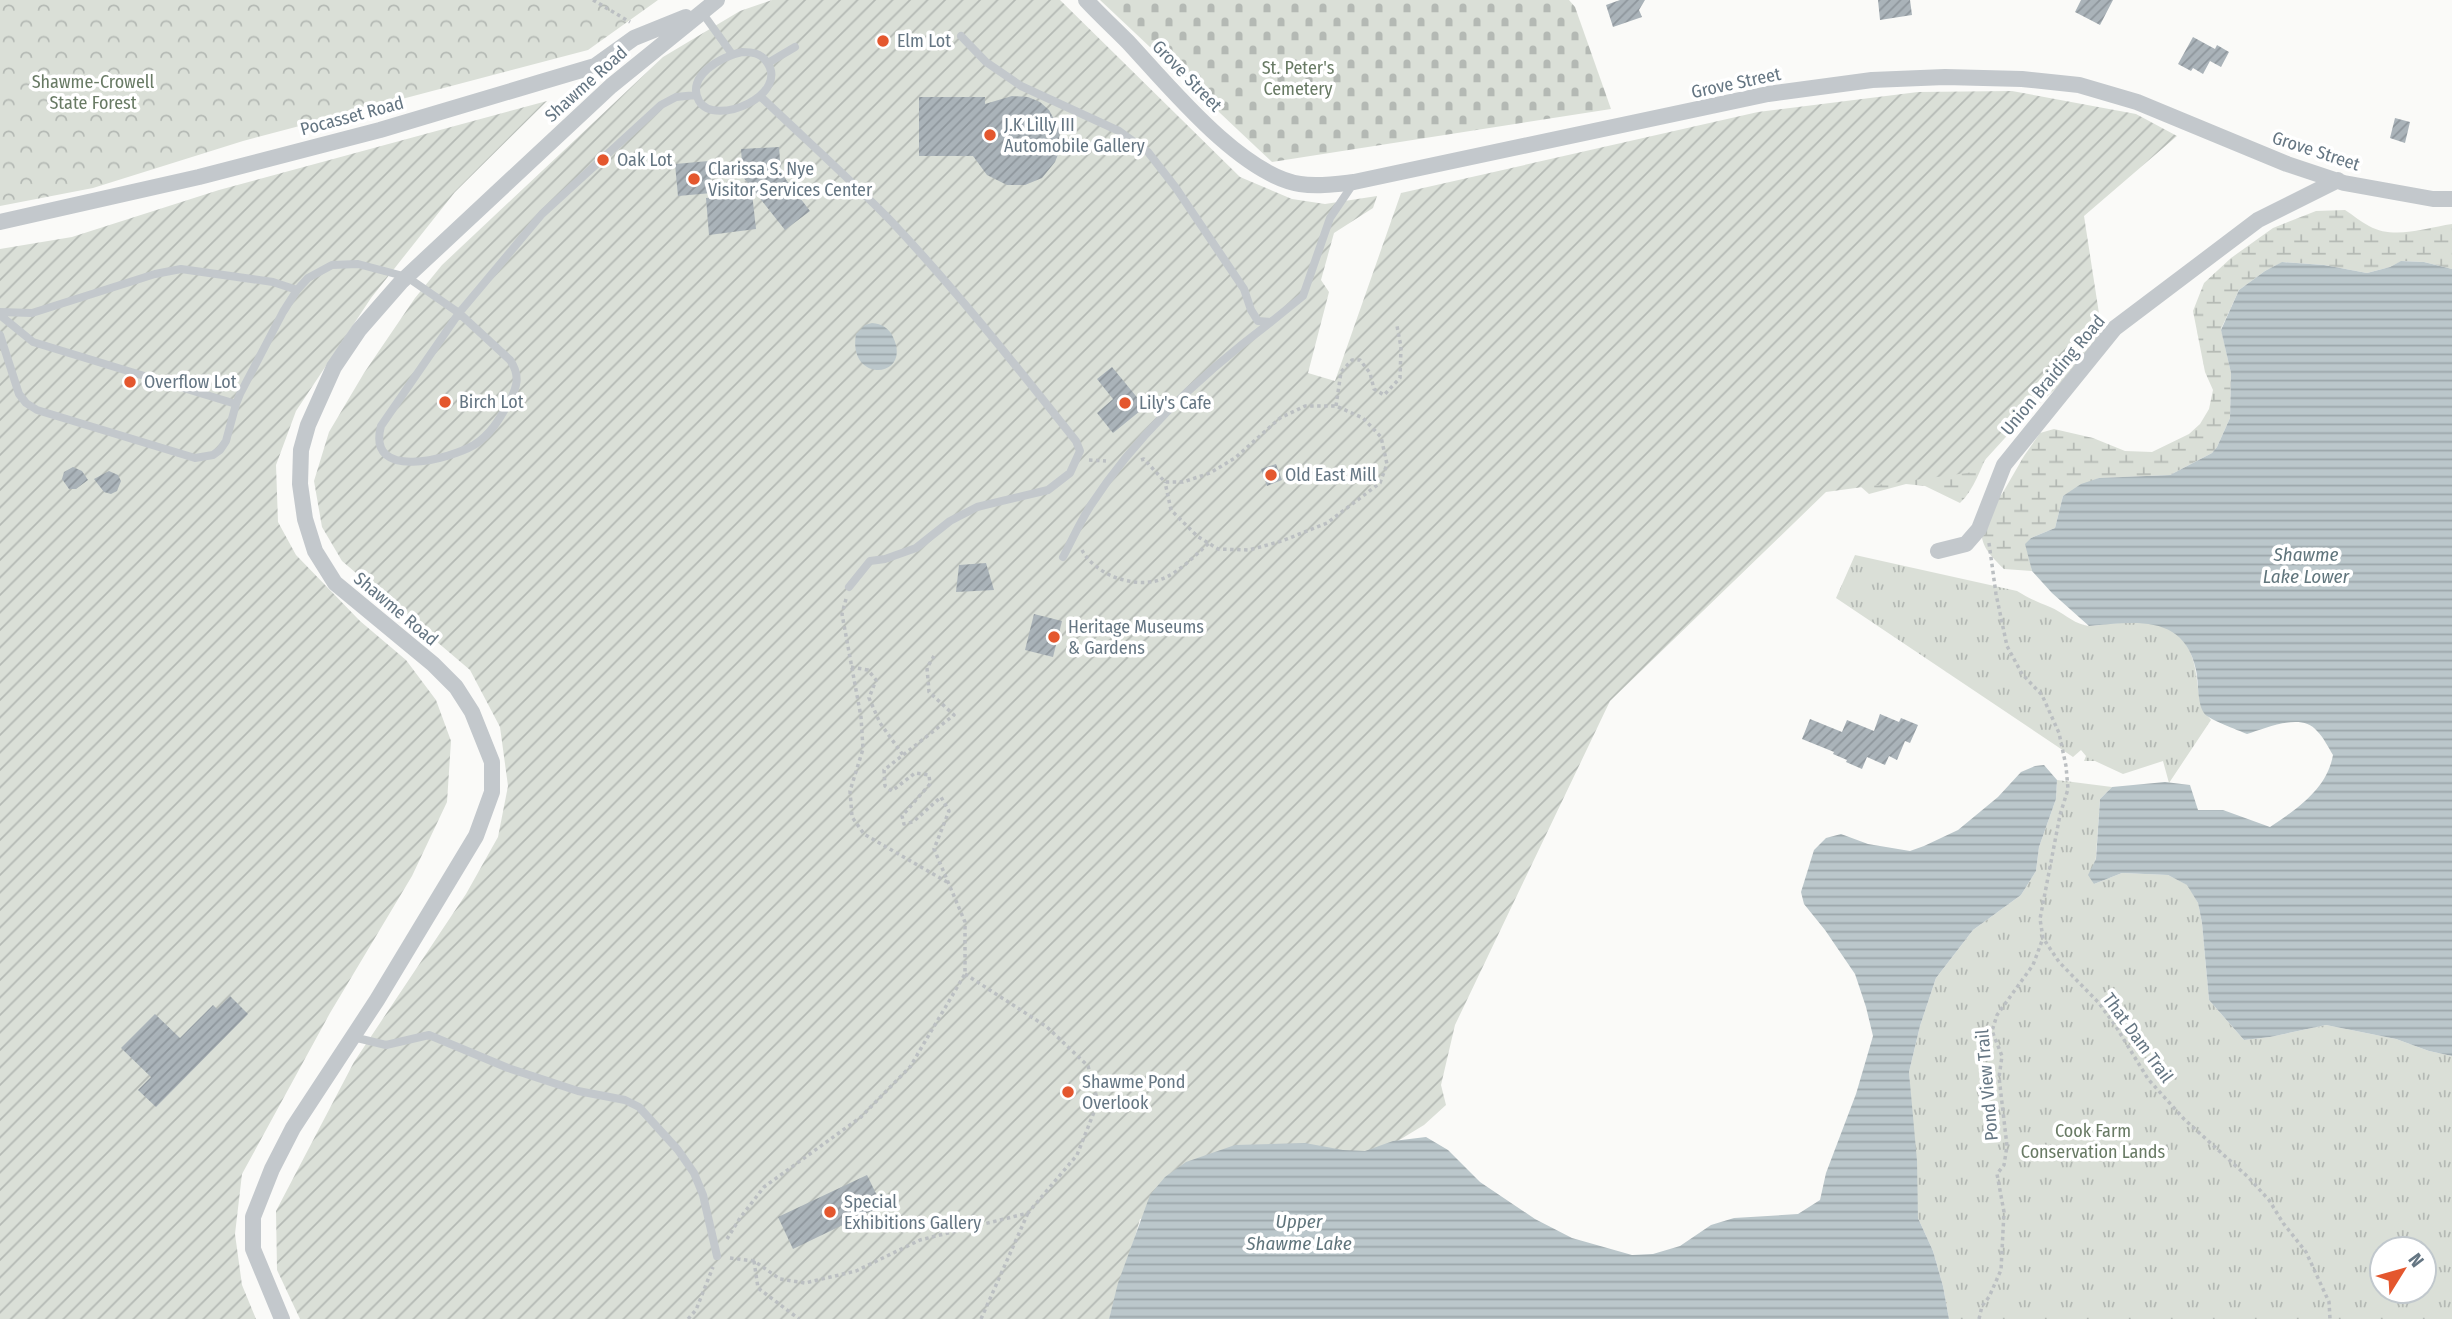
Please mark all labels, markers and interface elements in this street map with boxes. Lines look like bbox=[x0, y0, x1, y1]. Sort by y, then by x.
place label: Elm Lot bbox=[897, 30, 951, 52]
marker: Elm Lot bbox=[875, 33, 891, 49]
street label: Grove Street bbox=[1148, 36, 1227, 116]
street label: Shawme Road bbox=[540, 41, 632, 127]
park label: St. Peter's Cemetery bbox=[1262, 57, 1335, 100]
street label: Grove Street bbox=[1689, 63, 1783, 103]
park label: Shawme-Crowell State Forest bbox=[32, 71, 155, 114]
street label: Pocasset Road bbox=[298, 92, 406, 140]
place label: J.K Lilly III Automobile Gallery bbox=[1004, 114, 1145, 157]
marker: J.K Lilly III Automobile Gallery bbox=[982, 127, 998, 143]
street label: Grove Street bbox=[2269, 127, 2363, 176]
place label: Oak Lot bbox=[617, 149, 673, 171]
marker: Oak Lot bbox=[595, 152, 611, 168]
place label: Clarissa S. Nye Visitor Services Center bbox=[708, 158, 873, 201]
marker: Clarissa S. Nye Visitor Services Center bbox=[686, 171, 702, 187]
street label: Union Braiding Road bbox=[1996, 310, 2110, 440]
place label: Overflow Lot bbox=[144, 371, 237, 393]
marker: Overflow Lot bbox=[122, 374, 138, 390]
place label: Birch Lot bbox=[459, 391, 524, 413]
place label: Lily's Cafe bbox=[1139, 392, 1212, 414]
marker: Birch Lot bbox=[437, 394, 453, 410]
marker: Lily's Cafe bbox=[1117, 395, 1133, 411]
place label: Old East Mill bbox=[1285, 464, 1377, 486]
marker: Old East Mill bbox=[1263, 467, 1279, 483]
water label: Shawme Lake Lower bbox=[2263, 543, 2351, 588]
street label: Shawme Road bbox=[349, 567, 443, 651]
place label: Heritage Museums & Gardens bbox=[1068, 616, 1204, 659]
marker: Heritage Museums & Gardens bbox=[1046, 629, 1062, 645]
street label: That Dam Trail bbox=[2098, 989, 2178, 1087]
street label: Pond View Trail bbox=[1971, 1028, 2003, 1142]
place label: Shawme Pond Overlook bbox=[1082, 1071, 1185, 1114]
marker: Shawme Pond Overlook bbox=[1060, 1084, 1076, 1100]
park label: Cook Farm Conservation Lands bbox=[2021, 1120, 2165, 1163]
place label: Special Exhibitions Gallery bbox=[844, 1191, 981, 1234]
marker: Special Exhibitions Gallery bbox=[822, 1204, 838, 1220]
water label: Upper Shawme Lake bbox=[1245, 1210, 1352, 1255]
north arrow bbox=[2368, 1235, 2438, 1305]
text: N bbox=[2404, 1249, 2429, 1272]

